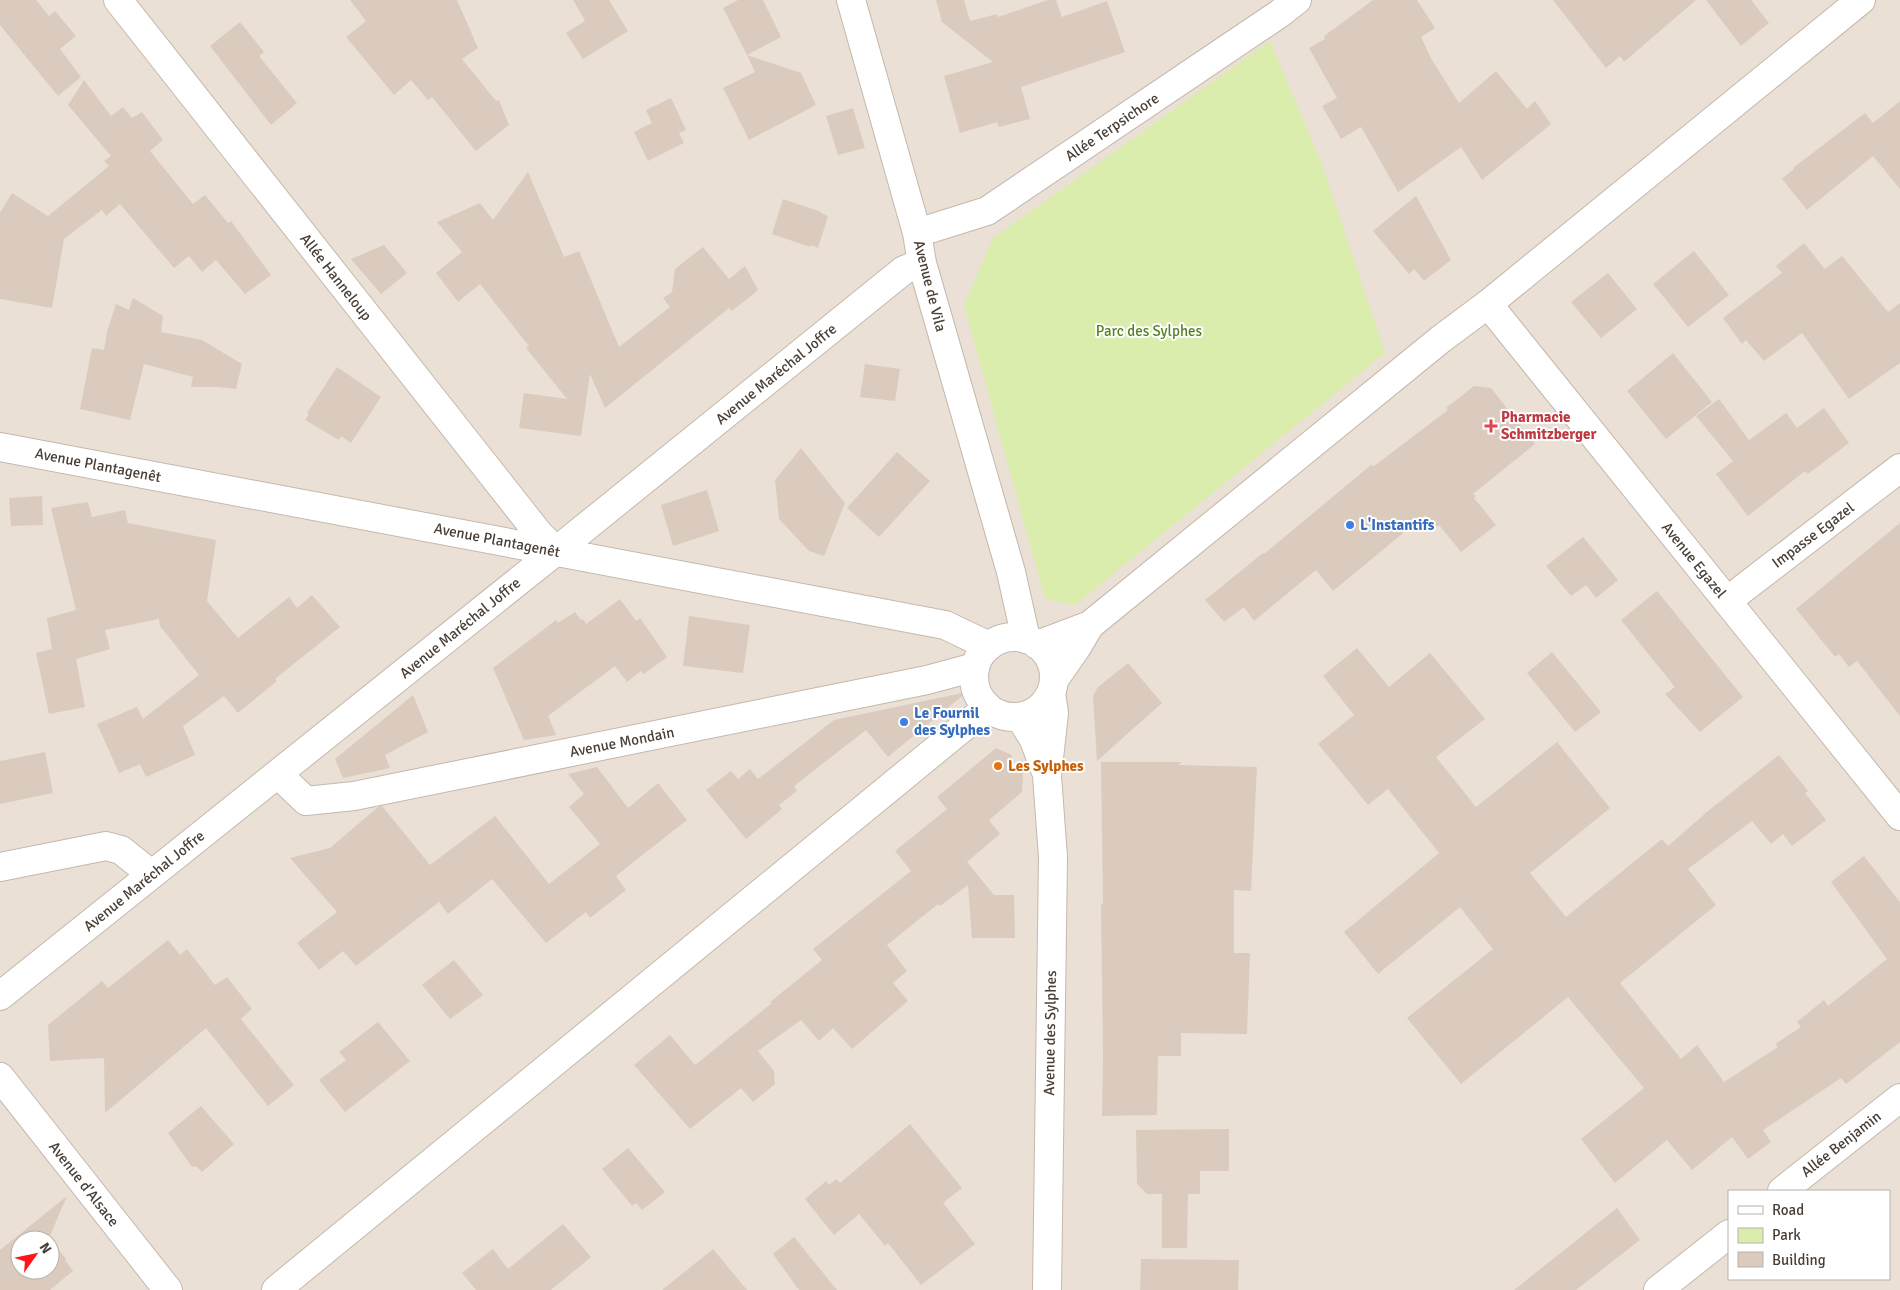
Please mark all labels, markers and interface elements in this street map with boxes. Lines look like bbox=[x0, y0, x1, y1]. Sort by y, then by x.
street label: Allée Terpsichore bbox=[1062, 89, 1162, 165]
street label: Allée Hanneloup bbox=[296, 230, 376, 324]
street label: Avenue de Vila bbox=[910, 238, 950, 334]
street label: Avenue Maréchal Joffre bbox=[712, 320, 840, 428]
park label: Parc des Sylphes bbox=[1096, 322, 1203, 340]
place label: Pharmacie Schmitzberger bbox=[1501, 408, 1596, 443]
marker: Pharmacie Schmitzberger bbox=[1485, 420, 1497, 432]
street label: Avenue Plantagenêt bbox=[33, 444, 163, 486]
street label: Impasse Egazel bbox=[1768, 498, 1858, 572]
place label: L'Instantifs bbox=[1360, 516, 1435, 534]
street label: Avenue Egazel bbox=[1658, 518, 1730, 602]
street label: Avenue Plantagenêt bbox=[432, 519, 562, 561]
marker: L'Instantifs bbox=[1344, 519, 1356, 531]
street label: Avenue Maréchal Joffre bbox=[396, 574, 524, 682]
place label: Le Fournil des Sylphes bbox=[914, 704, 990, 739]
marker: Le Fournil des Sylphes bbox=[898, 716, 910, 728]
street label: Avenue Mondain bbox=[568, 723, 676, 761]
place label: Les Sylphes bbox=[1008, 757, 1084, 775]
marker: Les Sylphes bbox=[992, 760, 1004, 772]
street label: Avenue Maréchal Joffre bbox=[80, 827, 208, 935]
street label: Avenue des Sylphes bbox=[1040, 970, 1060, 1096]
street label: Allée Benjamin bbox=[1797, 1107, 1885, 1181]
street label: Avenue d'Alsace bbox=[45, 1138, 123, 1230]
legend bbox=[1728, 1190, 1890, 1280]
text: Road bbox=[1772, 1201, 1804, 1219]
text: Park bbox=[1772, 1226, 1801, 1244]
north arrow bbox=[10, 1230, 60, 1280]
text: N bbox=[36, 1239, 55, 1257]
text: Building bbox=[1772, 1251, 1826, 1269]

